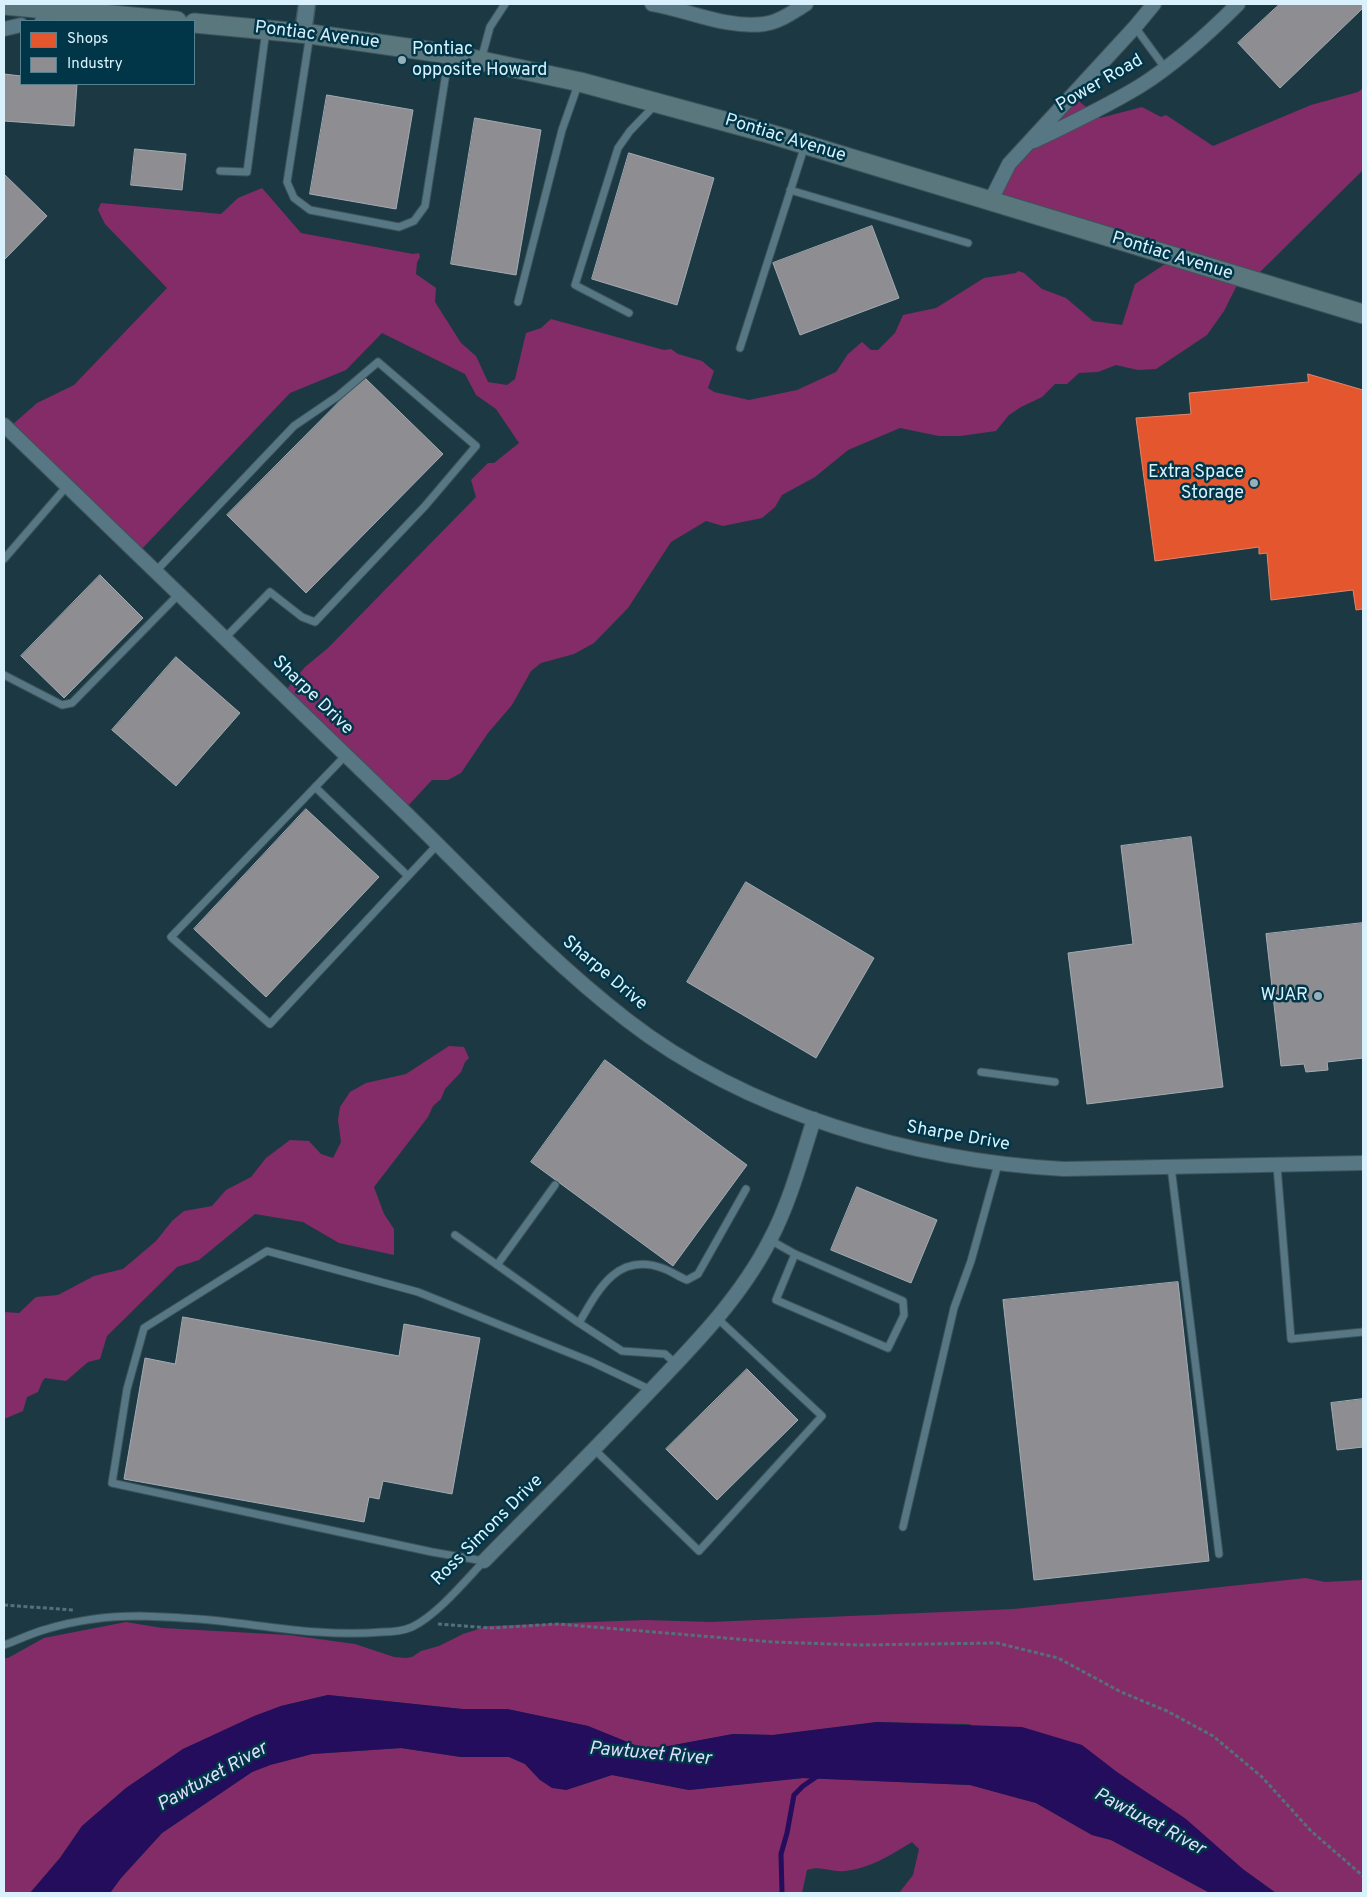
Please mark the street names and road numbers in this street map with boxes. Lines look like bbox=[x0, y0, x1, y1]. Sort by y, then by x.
street label: Pontiac Avenue bbox=[253, 18, 381, 54]
street label: Power Road bbox=[1053, 50, 1147, 118]
street label: Pontiac Avenue bbox=[722, 110, 848, 168]
street label: Pontiac Avenue bbox=[1109, 228, 1235, 286]
street label: Sharpe Drive bbox=[267, 652, 357, 740]
street label: Sharpe Drive bbox=[557, 932, 651, 1016]
street label: Sharpe Drive bbox=[905, 1117, 1011, 1157]
street label: Ross Simons Drive bbox=[428, 1471, 548, 1591]

